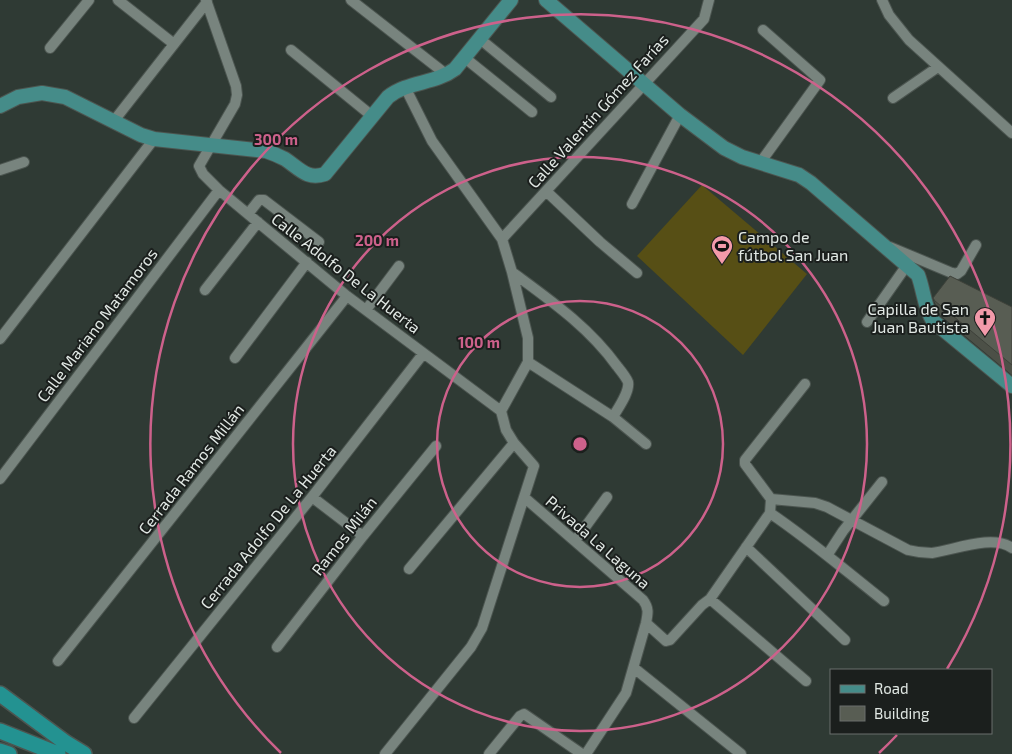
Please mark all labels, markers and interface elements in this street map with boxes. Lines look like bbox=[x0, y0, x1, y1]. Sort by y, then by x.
street label: Calle Valentín Gómez Farías bbox=[523, 30, 672, 192]
text: 300 m bbox=[254, 130, 298, 148]
street label: Calle Adolfo De La Huerta bbox=[268, 209, 425, 337]
place label: Campo de fútbol San Juan bbox=[738, 227, 848, 264]
text: 200 m bbox=[355, 231, 399, 249]
sports icon: Campo de fútbol San Juan bbox=[710, 234, 734, 265]
street label: Calle Mariano Matamoros bbox=[33, 244, 161, 405]
place label: Capilla de San Juan Bautista bbox=[868, 299, 969, 336]
church icon: Capilla de San Juan Bautista bbox=[973, 306, 997, 337]
text: 100 m bbox=[458, 333, 500, 351]
street label: Cerrada Ramos Millán bbox=[134, 400, 247, 538]
centre of rings bbox=[571, 435, 589, 453]
street label: Cerrada Adolfo De La Huerta bbox=[196, 441, 340, 612]
street label: Privada La Laguna bbox=[542, 491, 654, 592]
street label: Ramos Milán bbox=[307, 493, 380, 579]
legend bbox=[830, 669, 992, 734]
text: Road bbox=[874, 679, 909, 697]
text: Building bbox=[874, 704, 930, 722]

